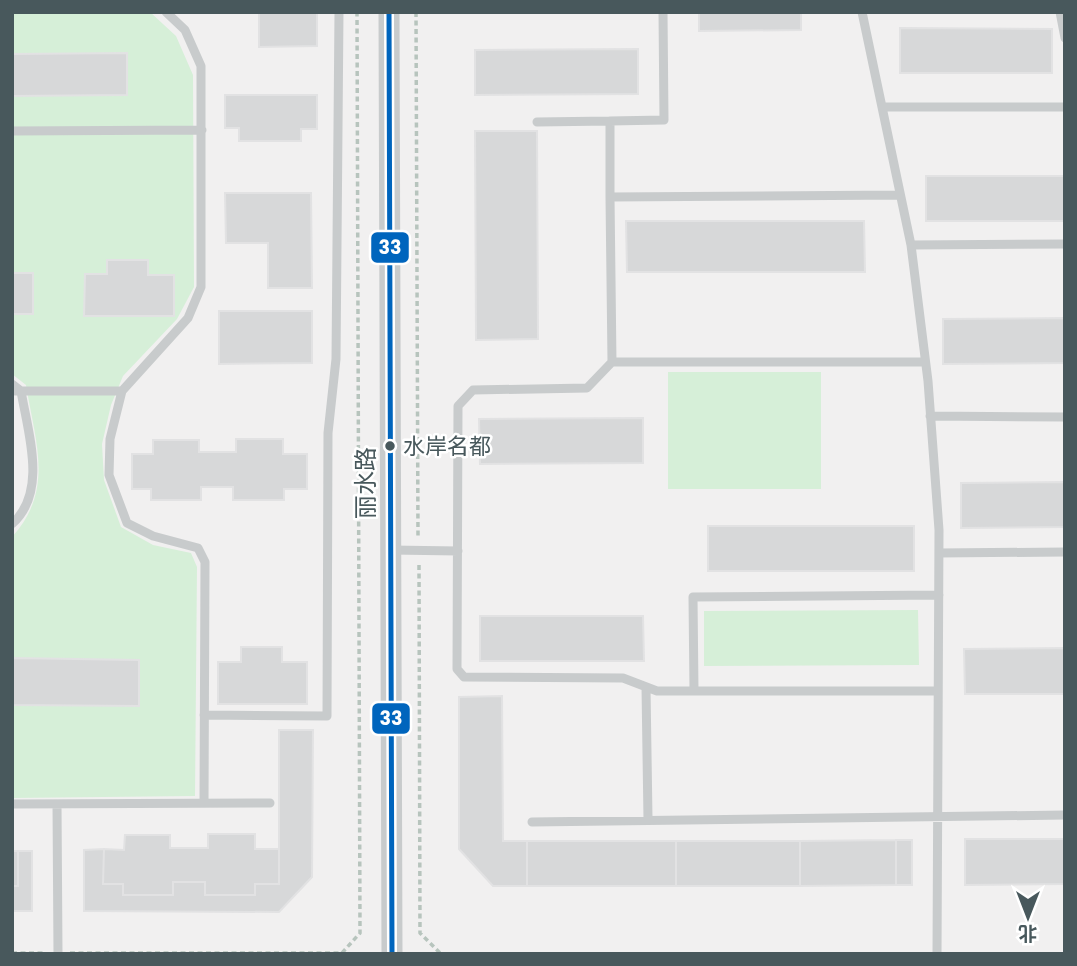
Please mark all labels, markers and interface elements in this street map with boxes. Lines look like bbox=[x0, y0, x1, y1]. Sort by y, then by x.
line badge: 33 bbox=[370, 231, 410, 264]
text: 33 bbox=[379, 234, 402, 261]
place label: 水岸名都 bbox=[403, 431, 491, 462]
marker: 水岸名都 bbox=[383, 439, 397, 453]
street label: 丽水路 bbox=[349, 447, 382, 519]
line badge: 33 bbox=[371, 702, 411, 735]
text: 33 bbox=[380, 705, 403, 732]
north arrow bbox=[993, 882, 1063, 952]
text: 北 bbox=[1018, 920, 1038, 947]

